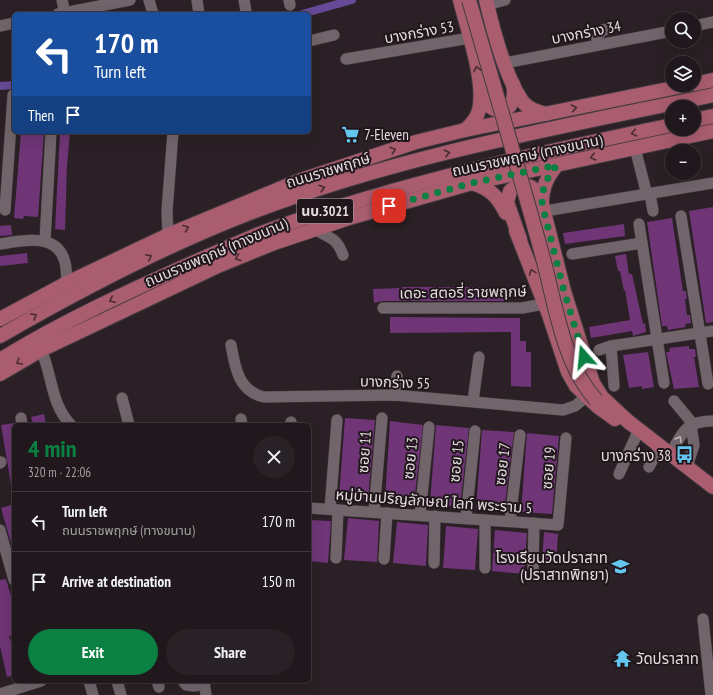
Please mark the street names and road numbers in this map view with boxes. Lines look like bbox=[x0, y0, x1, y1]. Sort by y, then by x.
street label: บางกร่าง 34 bbox=[550, 16, 623, 48]
street label: บางกร่าง 53 bbox=[383, 17, 455, 47]
street label: ถนนราชพฤกษ์ (ทางขนาน) bbox=[450, 130, 604, 180]
street label: ถนนราชพฤกษ์ bbox=[284, 148, 373, 192]
road number: นบ.3021 bbox=[297, 199, 353, 223]
street label: ถนนราชพฤกษ์ (ทางขนาน) bbox=[142, 213, 291, 291]
street label: เดอะ สตอรี่ ราชพฤกษ์ bbox=[399, 280, 527, 303]
street label: บางกร่าง 55 bbox=[360, 371, 430, 393]
street label: ซอย 11 bbox=[353, 430, 375, 474]
street label: ซอย 13 bbox=[398, 436, 422, 480]
street label: ซอย 15 bbox=[444, 439, 468, 483]
street label: ซอย 17 bbox=[490, 442, 514, 486]
street label: ซอย 19 bbox=[537, 446, 559, 490]
street label: หมู่บ้านปริญลักษณ์ ไลท์ พระราม 5 bbox=[335, 485, 533, 517]

